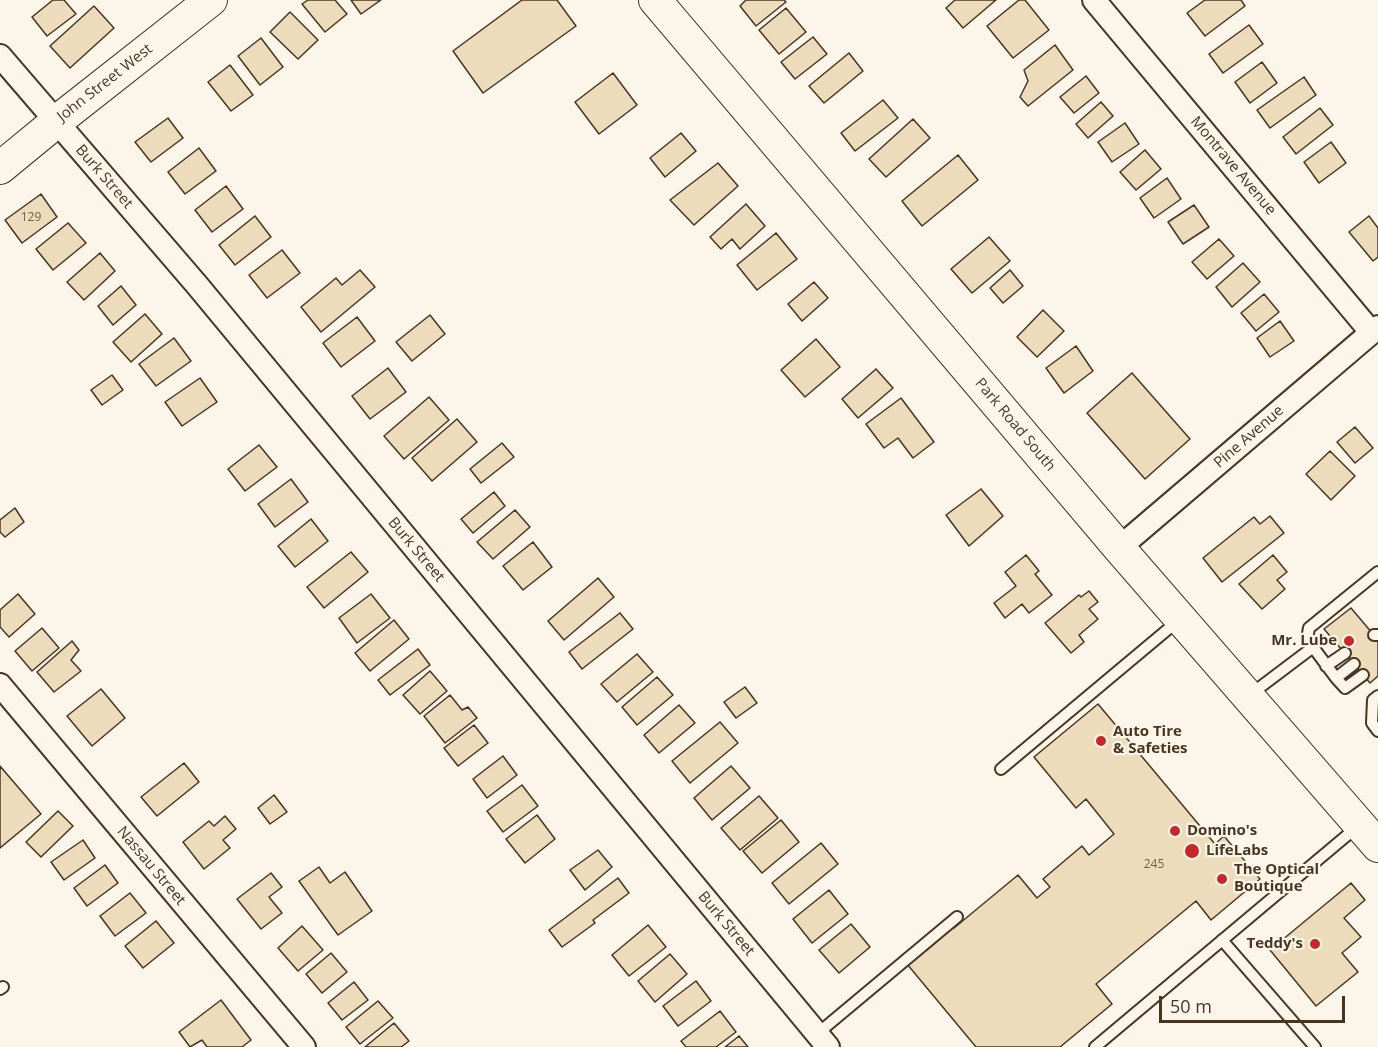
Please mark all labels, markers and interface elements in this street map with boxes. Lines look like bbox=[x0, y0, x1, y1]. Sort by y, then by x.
street label: John Street West bbox=[54, 40, 156, 126]
street label: Montrave Avenue bbox=[1186, 113, 1280, 219]
street label: Burk Street bbox=[71, 141, 137, 213]
house number: 129 bbox=[21, 211, 41, 225]
street label: Park Road South bbox=[971, 375, 1059, 475]
street label: Pine Avenue bbox=[1210, 402, 1288, 472]
street label: Burk Street bbox=[384, 514, 448, 586]
place label: Mr. Lube bbox=[1271, 632, 1337, 650]
marker: Mr. Lube bbox=[1342, 634, 1356, 648]
place label: Auto Tire & Safeties bbox=[1113, 723, 1188, 758]
marker: Auto Tire & Safeties bbox=[1094, 734, 1108, 748]
place label: Domino's bbox=[1187, 822, 1257, 840]
street label: Nassau Street bbox=[113, 823, 189, 909]
marker: Domino's bbox=[1168, 824, 1182, 838]
marker: LifeLabs bbox=[1183, 842, 1201, 860]
place label: LifeLabs bbox=[1206, 842, 1268, 860]
house number: 245 bbox=[1144, 858, 1164, 872]
place label: The Optical Boutique bbox=[1234, 861, 1319, 896]
marker: The Optical Boutique bbox=[1215, 872, 1229, 886]
street label: Burk Street bbox=[694, 888, 758, 960]
place label: Teddy's bbox=[1246, 935, 1303, 953]
marker: Teddy's bbox=[1308, 937, 1322, 951]
scale bar bbox=[1162, 984, 1348, 1022]
text: 50 m bbox=[1170, 994, 1212, 1018]

